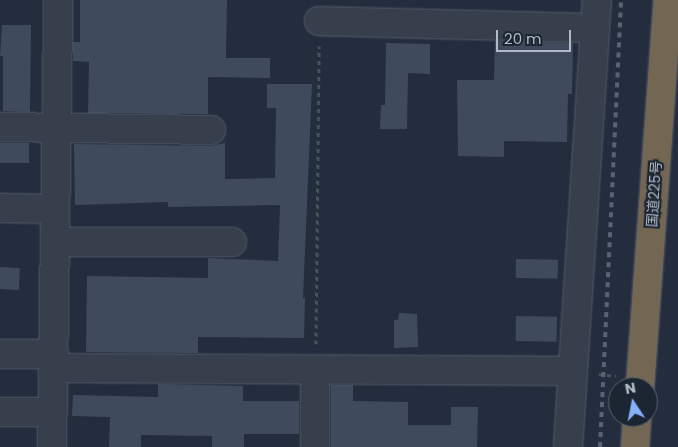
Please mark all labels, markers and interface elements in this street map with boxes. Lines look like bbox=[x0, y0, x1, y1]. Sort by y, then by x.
scale bar bbox=[498, 20, 573, 52]
text: 20 m bbox=[504, 28, 542, 49]
street label: 国道225号 bbox=[643, 160, 665, 228]
north arrow bbox=[608, 377, 658, 427]
text: N bbox=[623, 377, 637, 399]

